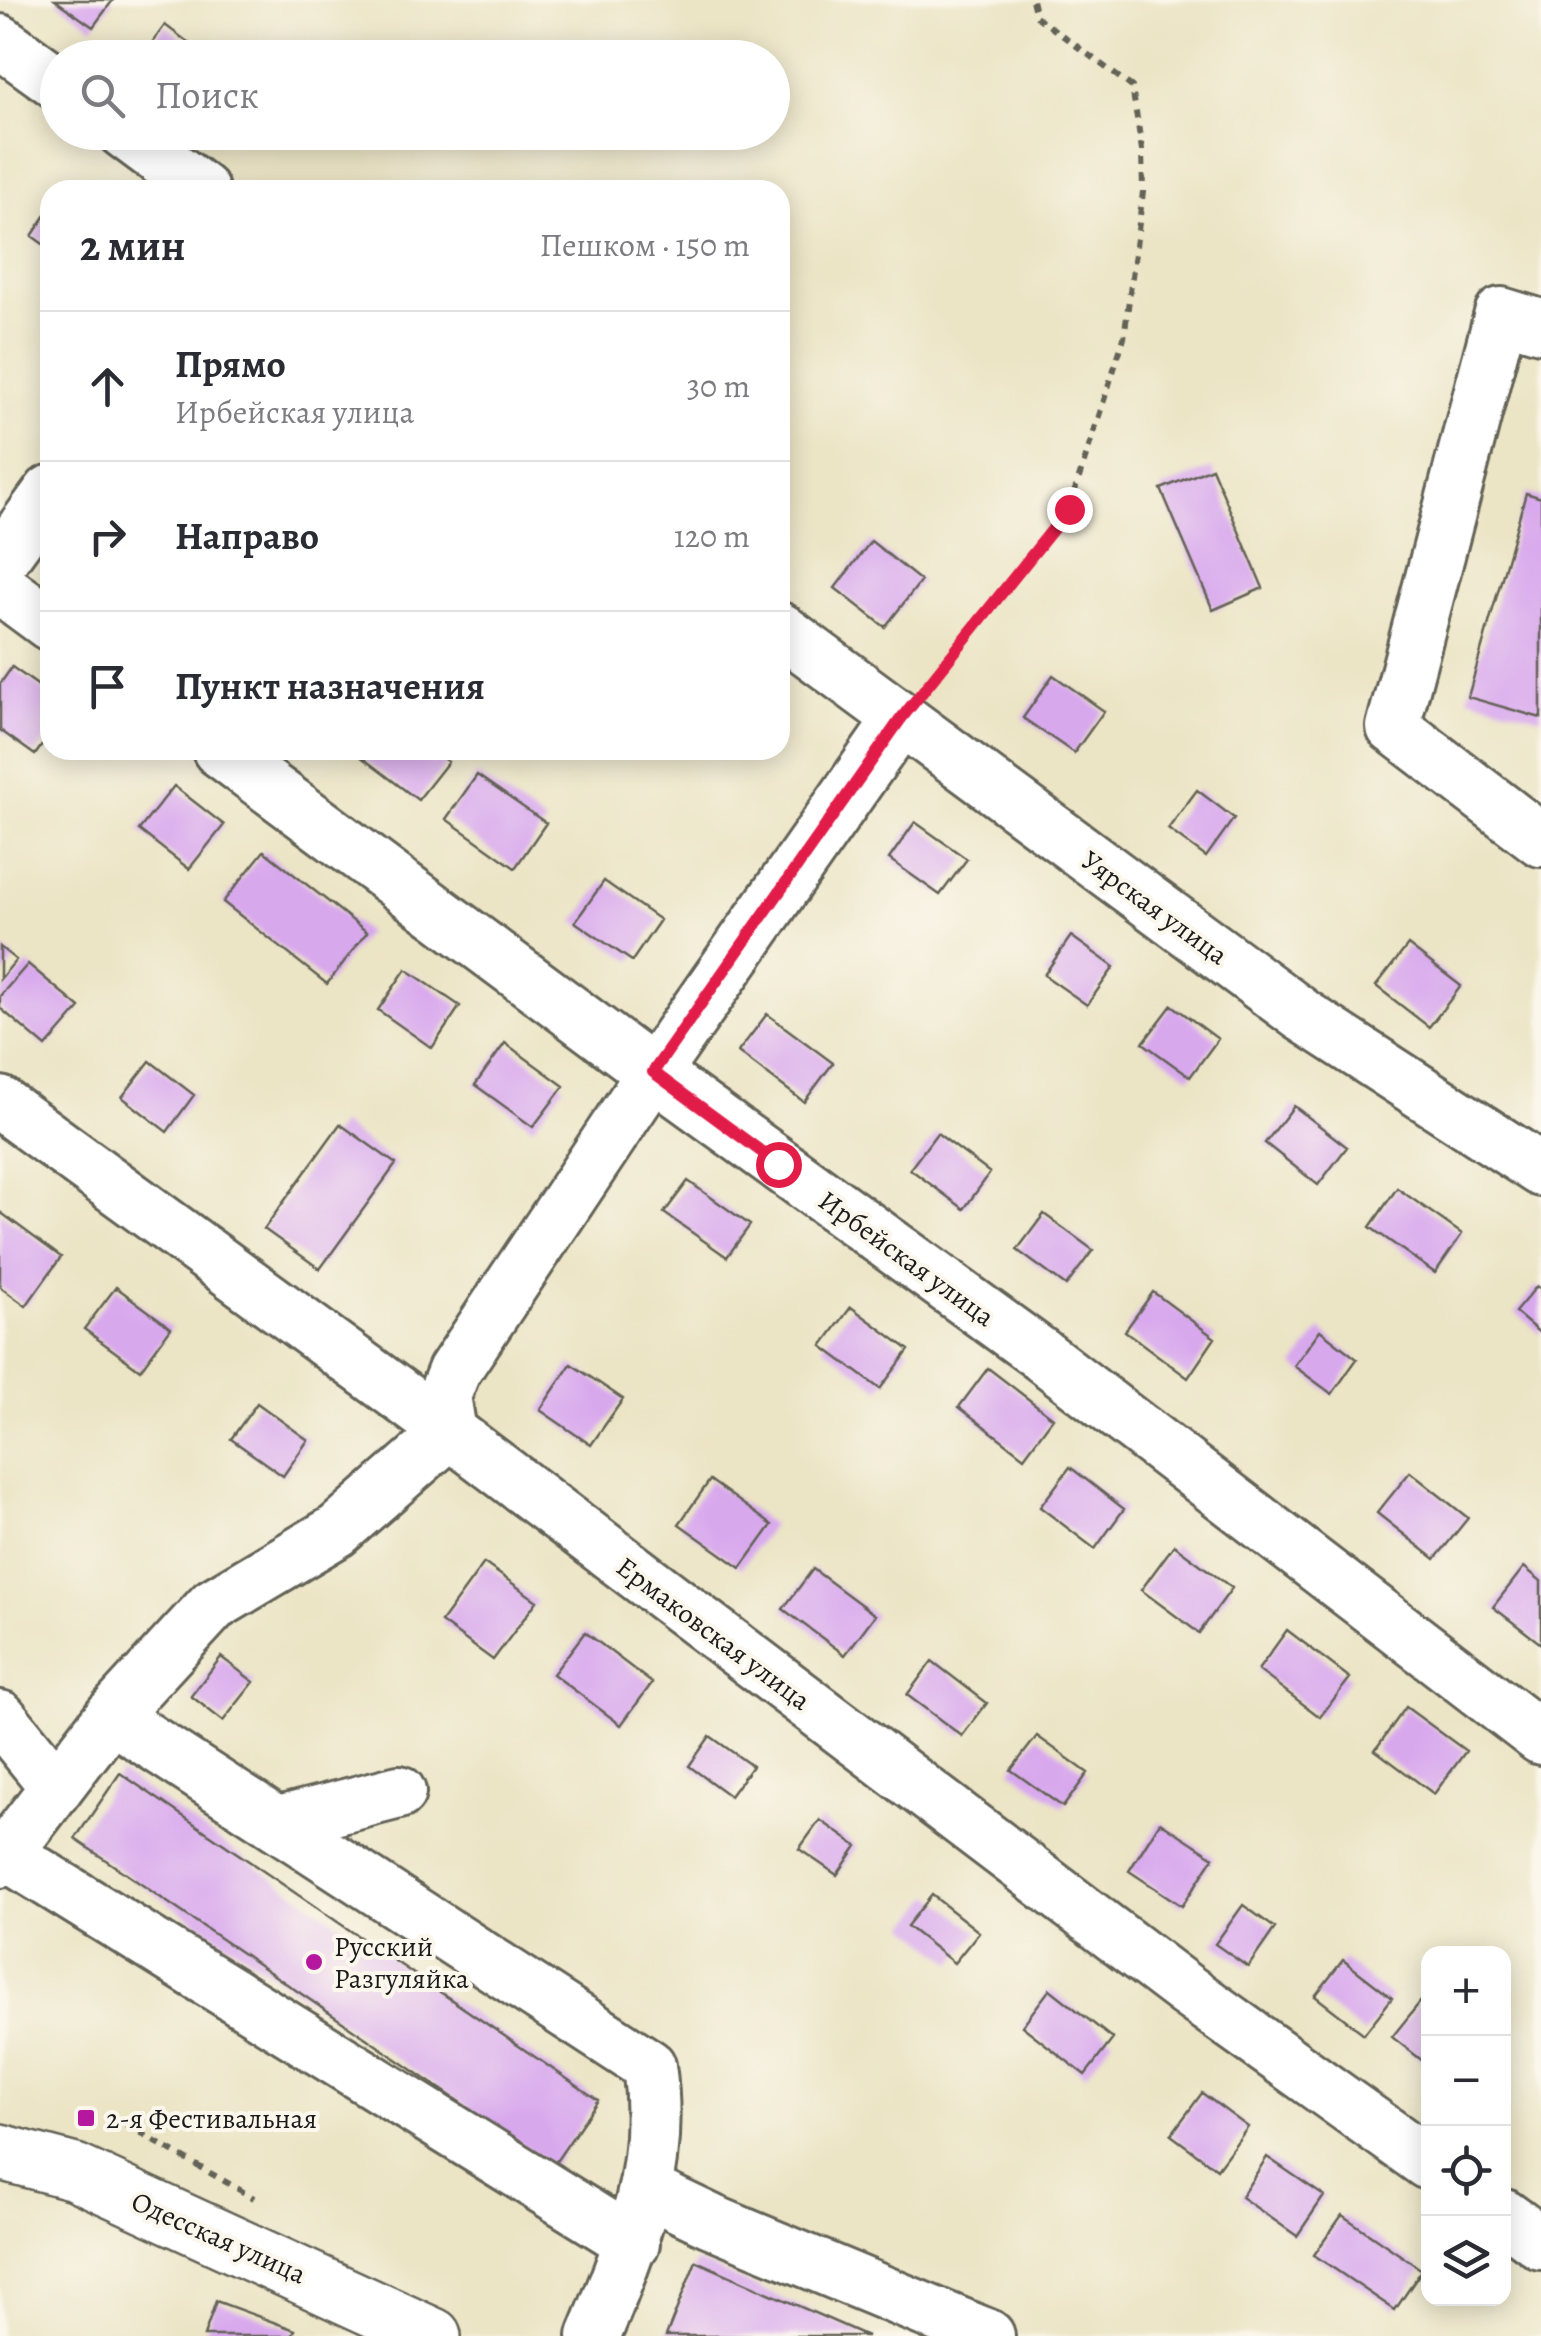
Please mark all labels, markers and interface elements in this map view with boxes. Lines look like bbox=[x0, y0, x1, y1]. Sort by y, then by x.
search box bbox=[40, 40, 790, 150]
icon: search bbox=[75, 68, 130, 123]
text: Поиск bbox=[155, 69, 259, 121]
text: 2 мин bbox=[80, 217, 186, 274]
text: Пешком · 150 m bbox=[540, 223, 750, 267]
text: Прямо bbox=[175, 338, 286, 390]
icon: ahead bbox=[80, 359, 135, 414]
text: 30 m bbox=[687, 364, 750, 408]
text: Ирбейская улица bbox=[175, 390, 414, 434]
route end bbox=[1047, 487, 1093, 533]
icon: right bbox=[80, 509, 135, 564]
text: Направо bbox=[175, 510, 319, 562]
text: 120 m bbox=[674, 514, 750, 558]
icon: arrive bbox=[80, 659, 135, 714]
text: Пункт назначения bbox=[175, 660, 485, 712]
street label: Уярская улица bbox=[1073, 842, 1236, 974]
route start bbox=[756, 1142, 802, 1188]
street label: Ирбейская улица bbox=[811, 1182, 1002, 1336]
street label: Ермаковская улица bbox=[609, 1548, 818, 1719]
place label: Русский Разгуляйка bbox=[334, 1928, 469, 1998]
map controls bbox=[1421, 1946, 1511, 2306]
button: + bbox=[1421, 1946, 1511, 2036]
marker: Русский Разгуляйка bbox=[303, 1951, 325, 1973]
button: − bbox=[1421, 2036, 1511, 2126]
place label: 2-я Фестивальная bbox=[106, 2100, 317, 2138]
marker: 2-я Фестивальная bbox=[75, 2107, 97, 2129]
button: locate bbox=[1421, 2126, 1511, 2216]
street label: Одесская улица bbox=[125, 2182, 312, 2293]
button: layers bbox=[1421, 2216, 1511, 2306]

